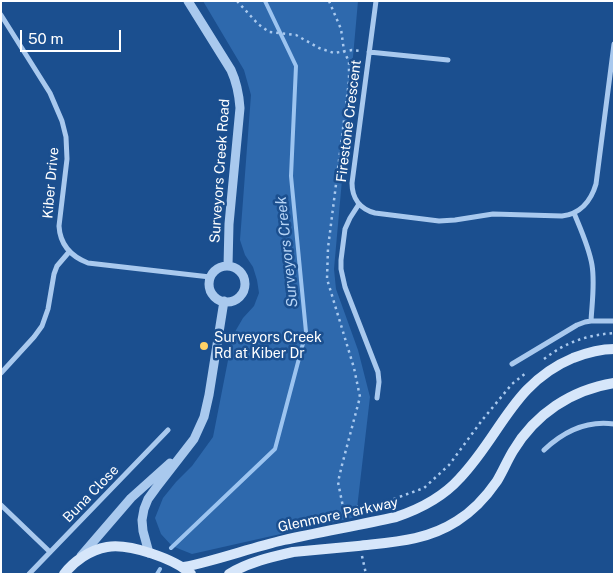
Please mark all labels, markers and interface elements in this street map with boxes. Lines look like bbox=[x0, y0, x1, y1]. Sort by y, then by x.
scale bar bbox=[22, 20, 124, 52]
text: 50 m bbox=[28, 30, 63, 47]
street label: Firestone Crescent bbox=[333, 59, 365, 183]
street label: Surveyors Creek Road bbox=[207, 98, 233, 244]
street label: Kiber Drive bbox=[40, 147, 62, 219]
water label: Surveyors Creek bbox=[272, 196, 302, 308]
place label: Surveyors Creek Rd at Kiber Dr bbox=[214, 330, 322, 362]
marker: Surveyors Creek Rd at Kiber Dr bbox=[198, 340, 210, 352]
street label: Buna Close bbox=[60, 462, 122, 526]
street label: Glenmore Parkway bbox=[276, 494, 400, 536]

